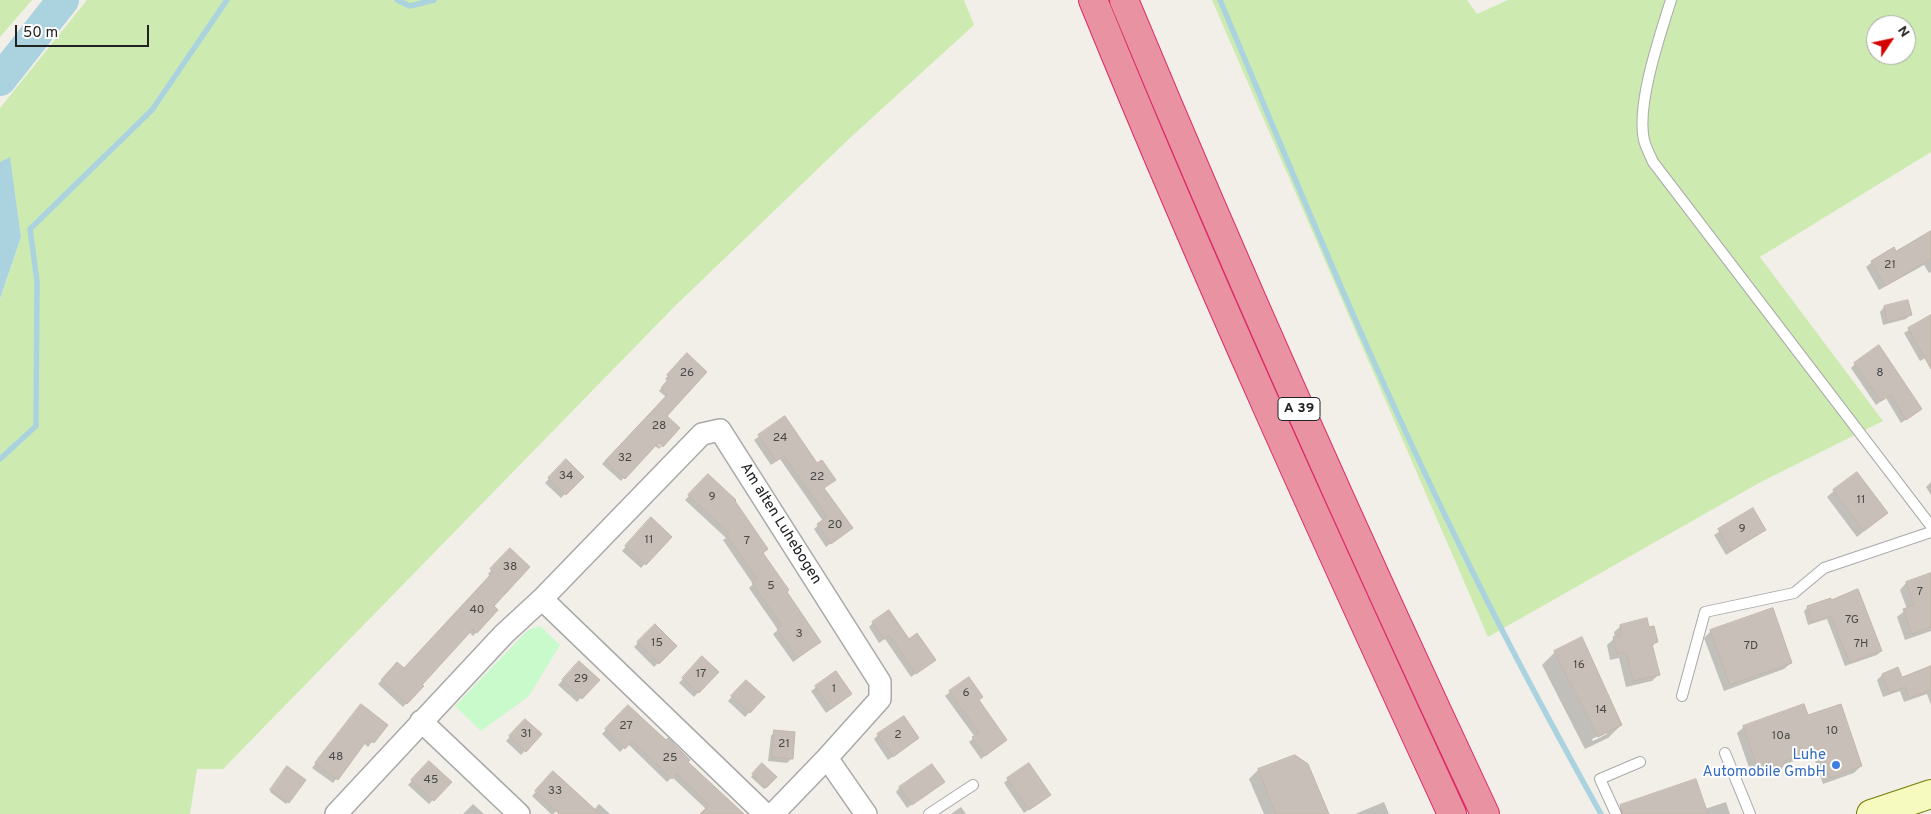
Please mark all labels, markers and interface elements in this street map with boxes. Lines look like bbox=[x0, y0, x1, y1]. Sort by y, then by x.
scale bar bbox=[18, 15, 151, 47]
north arrow bbox=[1866, 15, 1916, 65]
text: N bbox=[1893, 23, 1913, 41]
text: 50 m bbox=[23, 24, 58, 43]
house number: 21 bbox=[1884, 259, 1896, 273]
house number: 26 bbox=[680, 367, 694, 381]
house number: 8 bbox=[1876, 367, 1884, 381]
road number: A 39 bbox=[1278, 398, 1320, 420]
house number: 28 bbox=[652, 420, 666, 434]
house number: 24 bbox=[773, 432, 787, 446]
house number: 32 bbox=[618, 452, 632, 466]
street label: Am alten Luhebogen bbox=[735, 460, 825, 588]
house number: 34 bbox=[559, 470, 573, 484]
house number: 22 bbox=[810, 471, 824, 485]
house number: 9 bbox=[708, 491, 716, 505]
house number: 11 bbox=[1857, 494, 1865, 508]
house number: 20 bbox=[827, 519, 843, 533]
house number: 9 bbox=[1738, 523, 1746, 537]
house number: 11 bbox=[645, 534, 653, 548]
house number: 7 bbox=[744, 535, 750, 549]
house number: 38 bbox=[503, 561, 517, 575]
house number: 5 bbox=[767, 580, 775, 594]
house number: 7 bbox=[1917, 586, 1923, 600]
house number: 40 bbox=[469, 604, 485, 618]
house number: 7G bbox=[1845, 614, 1859, 628]
house number: 3 bbox=[795, 628, 803, 642]
house number: 15 bbox=[651, 637, 663, 651]
house number: 7H bbox=[1854, 638, 1868, 652]
house number: 7D bbox=[1744, 640, 1758, 654]
house number: 16 bbox=[1573, 659, 1585, 673]
house number: 17 bbox=[696, 668, 706, 682]
house number: 29 bbox=[574, 673, 588, 687]
house number: 1 bbox=[832, 683, 836, 697]
house number: 6 bbox=[962, 687, 970, 701]
house number: 14 bbox=[1595, 704, 1607, 718]
house number: 27 bbox=[619, 720, 633, 734]
house number: 10 bbox=[1826, 725, 1838, 739]
house number: 31 bbox=[520, 728, 532, 742]
house number: 2 bbox=[894, 729, 902, 743]
house number: 10a bbox=[1772, 730, 1790, 744]
house number: 21 bbox=[778, 738, 790, 752]
place label: Luhe Automobile GmbH bbox=[1703, 747, 1826, 782]
house number: 48 bbox=[329, 751, 343, 765]
house number: 25 bbox=[663, 752, 677, 766]
marker: Luhe Automobile GmbH bbox=[1830, 759, 1842, 771]
house number: 45 bbox=[424, 774, 438, 788]
house number: 33 bbox=[548, 785, 562, 799]

